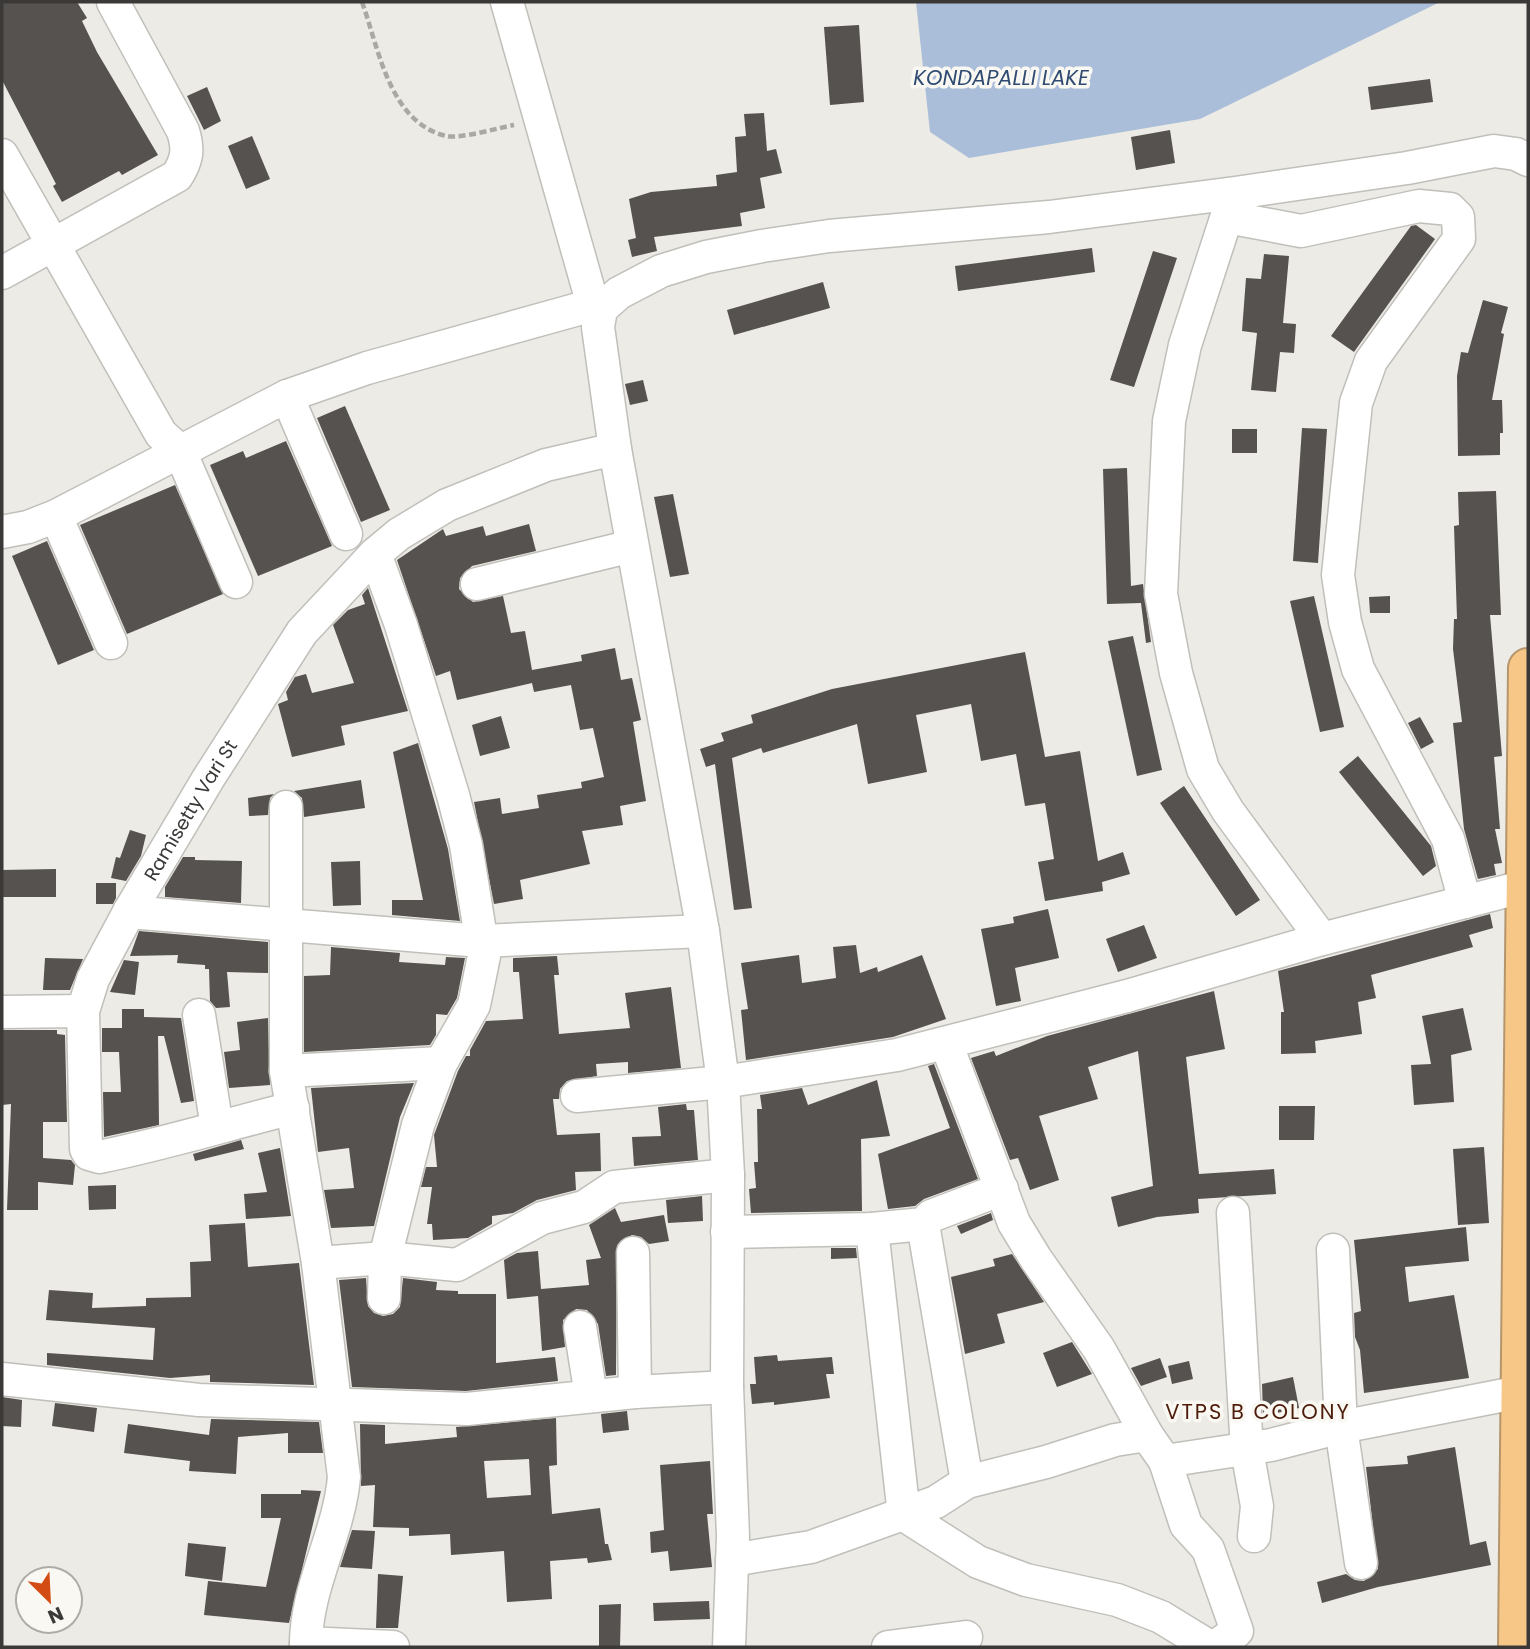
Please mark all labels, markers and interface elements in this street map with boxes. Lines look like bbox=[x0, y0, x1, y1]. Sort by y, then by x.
water label: KONDAPALLI LAKE bbox=[913, 63, 1089, 92]
street label: Ramisetty Vari St bbox=[137, 734, 243, 886]
district label: VTPS B COLONY bbox=[1165, 1397, 1351, 1426]
north arrow bbox=[14, 1565, 84, 1635]
text: N bbox=[44, 1600, 68, 1630]

